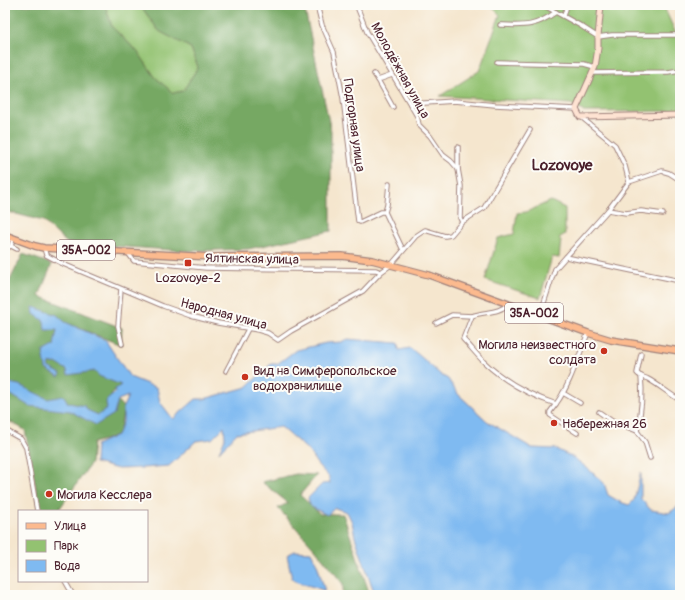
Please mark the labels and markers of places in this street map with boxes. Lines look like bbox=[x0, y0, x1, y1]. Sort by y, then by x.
marker: Lozovoye-2 bbox=[183, 258, 193, 268]
place label: Lozovoye-2 bbox=[155, 270, 221, 286]
place label: Могила неизвестного солдата bbox=[478, 337, 596, 368]
marker: Могила неизвестного солдата bbox=[599, 346, 609, 356]
place label: Вид на Симферопольское водохранилище bbox=[253, 363, 397, 394]
marker: Вид на Симферопольское водохранилище bbox=[240, 372, 250, 382]
place label: Набережная 26 bbox=[562, 416, 647, 432]
marker: Набережная 26 bbox=[549, 418, 559, 428]
place label: Могила Кесслера bbox=[57, 487, 152, 503]
marker: Могила Кесслера bbox=[44, 489, 54, 499]

